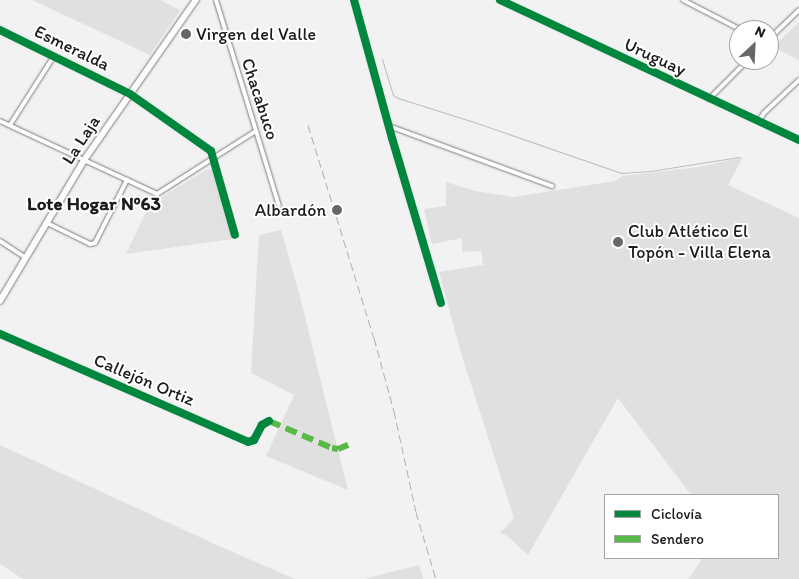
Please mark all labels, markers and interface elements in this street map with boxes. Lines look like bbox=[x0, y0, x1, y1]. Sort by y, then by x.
north arrow bbox=[729, 20, 779, 70]
street label: Esmeralda bbox=[31, 21, 113, 75]
text: N bbox=[752, 22, 768, 42]
place label: Virgen del Valle bbox=[196, 23, 316, 45]
marker: Virgen del Valle bbox=[180, 28, 192, 40]
street label: Uruguay bbox=[621, 33, 689, 81]
street label: Chacabuco bbox=[237, 55, 283, 143]
street label: La Laja bbox=[57, 111, 105, 169]
district label: Lote Hogar Nº63 bbox=[27, 193, 161, 215]
place label: Albardón bbox=[255, 199, 326, 221]
marker: Albardón bbox=[330, 203, 344, 217]
place label: Club Atlético El Topón - Villa Elena bbox=[628, 221, 770, 264]
marker: Club Atlético El Topón - Villa Elena bbox=[612, 236, 624, 248]
street label: Callejón Ortiz bbox=[90, 349, 198, 411]
legend bbox=[604, 494, 779, 559]
text: Ciclovía bbox=[651, 505, 702, 523]
text: Sendero bbox=[651, 530, 704, 548]

